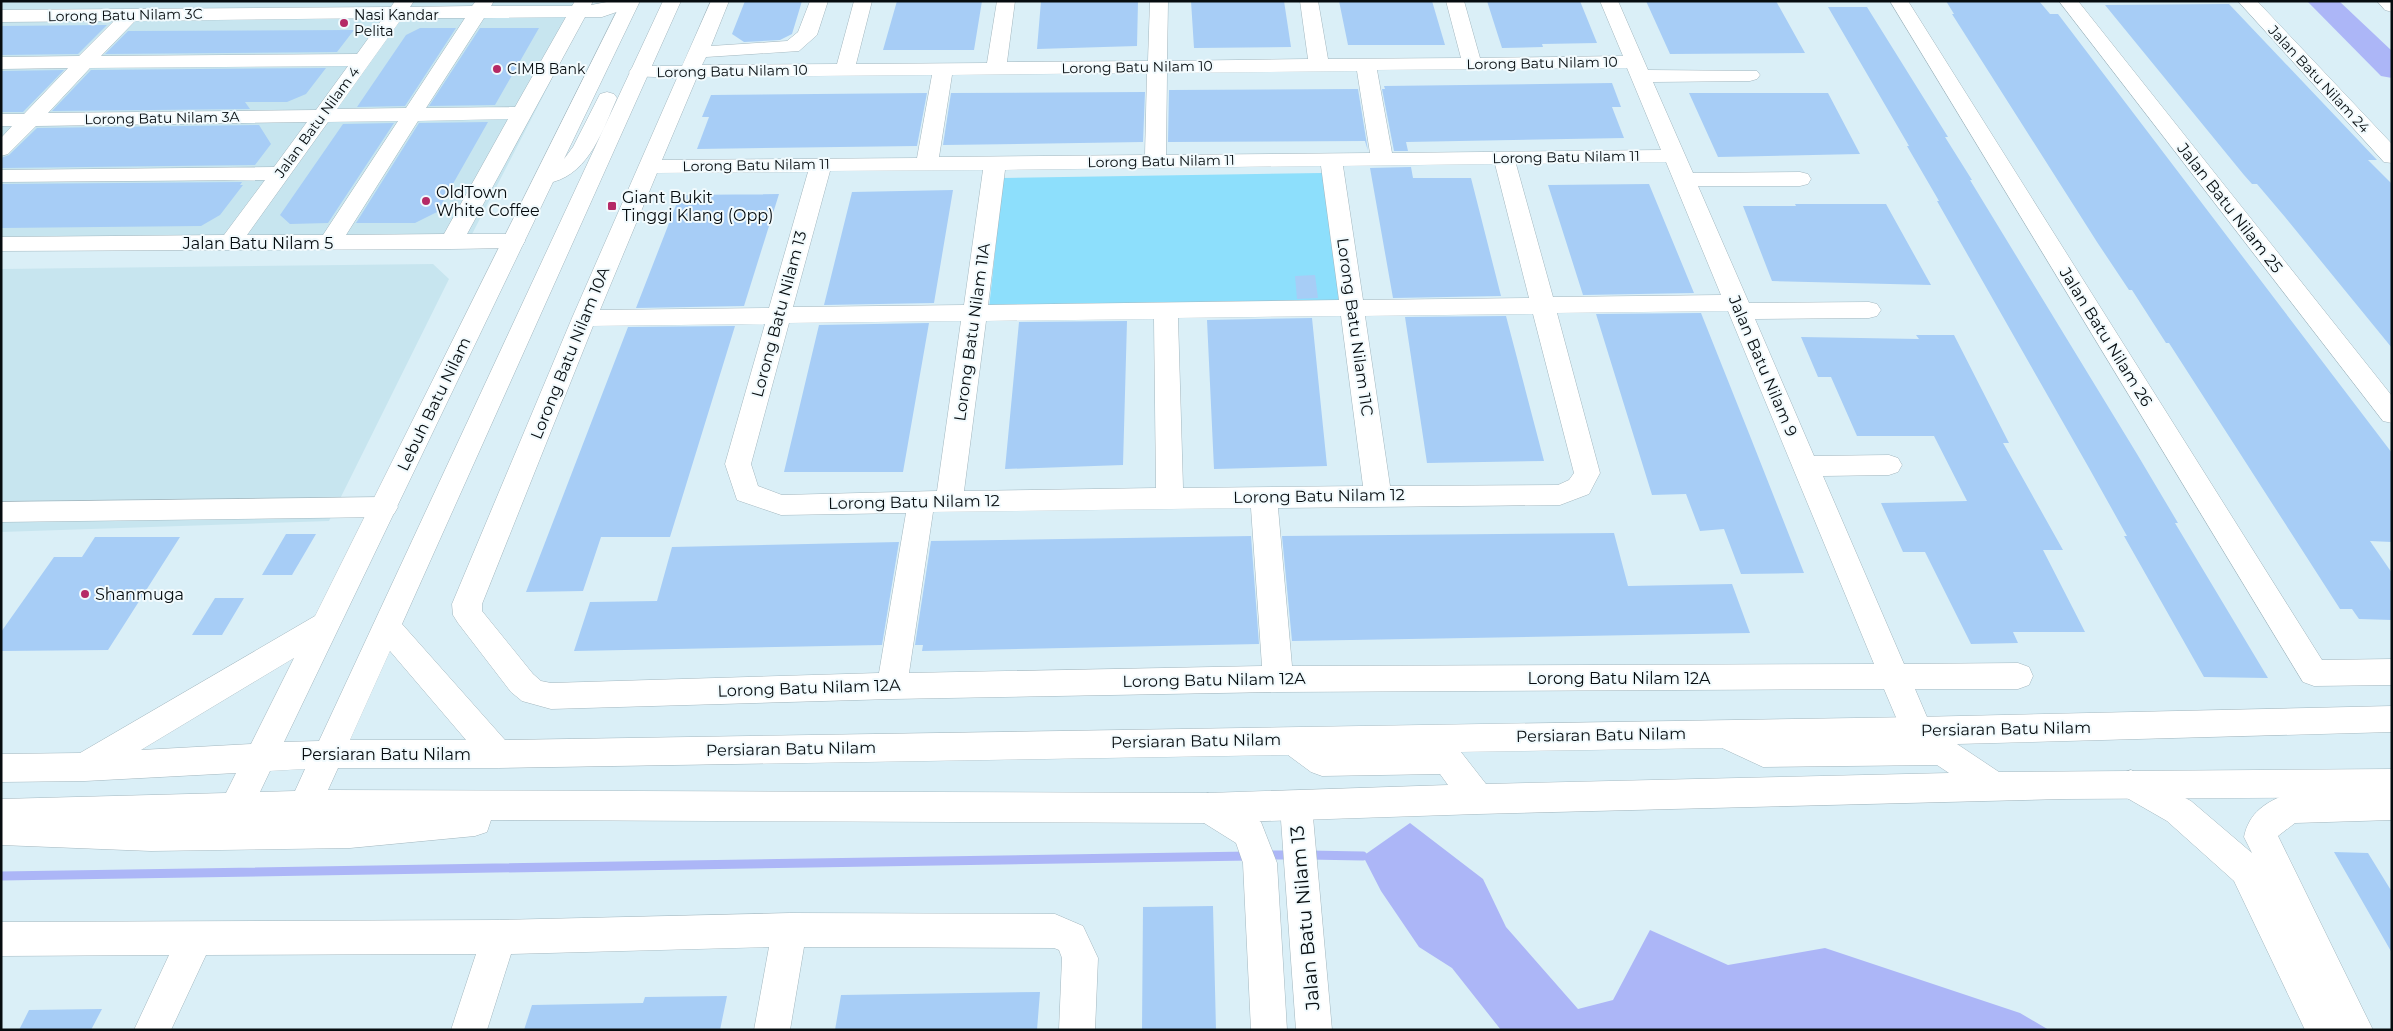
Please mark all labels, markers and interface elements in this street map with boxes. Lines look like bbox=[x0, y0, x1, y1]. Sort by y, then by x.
street label: Lorong Batu Nilam 3C bbox=[47, 5, 203, 25]
place label: Nasi Kandar Pelita bbox=[354, 6, 439, 40]
marker: Nasi Kandar Pelita bbox=[338, 17, 350, 29]
street label: Jalan Batu Nilam 24 bbox=[2264, 21, 2374, 137]
street label: Lorong Batu Nilam 10 bbox=[1466, 53, 1618, 73]
street label: Lorong Batu Nilam 10 bbox=[1061, 57, 1213, 77]
place label: CIMB Bank bbox=[507, 60, 586, 78]
street label: Lorong Batu Nilam 10 bbox=[656, 61, 808, 81]
street label: Jalan Batu Nilam 4 bbox=[270, 62, 364, 182]
marker: CIMB Bank bbox=[491, 63, 503, 75]
street label: Lorong Batu Nilam 3A bbox=[84, 108, 241, 128]
street label: Jalan Batu Nilam 25 bbox=[2173, 139, 2287, 277]
street label: Lorong Batu Nilam 11 bbox=[1492, 147, 1640, 167]
street label: Lorong Batu Nilam 11 bbox=[1087, 151, 1235, 171]
street label: Lorong Batu Nilam 11 bbox=[682, 155, 830, 175]
place label: OldTown White Coffee bbox=[436, 183, 540, 220]
place label: Giant Bukit Tinggi Klang (Opp) bbox=[622, 188, 773, 225]
marker: OldTown White Coffee bbox=[420, 195, 432, 207]
marker: Giant Bukit Tinggi Klang (Opp) bbox=[606, 200, 618, 212]
street label: Lorong Batu Nilam 13 bbox=[748, 229, 810, 399]
street label: Jalan Batu Nilam 5 bbox=[182, 234, 333, 253]
street label: Lorong Batu Nilam 11C bbox=[1333, 237, 1377, 417]
street label: Lorong Batu Nilam 11A bbox=[950, 241, 994, 422]
street label: Lorong Batu Nilam 10A bbox=[527, 263, 614, 442]
street label: Jalan Batu Nilam 26 bbox=[2055, 263, 2157, 410]
street label: Jalan Batu Nilam 9 bbox=[1724, 292, 1801, 439]
street label: Lebuh Batu Nilam bbox=[393, 334, 475, 474]
street label: Lorong Batu Nilam 12 bbox=[1233, 485, 1405, 507]
street label: Lorong Batu Nilam 12 bbox=[828, 491, 1000, 513]
place label: Shanmuga bbox=[95, 585, 184, 604]
marker: Shanmuga bbox=[79, 588, 91, 600]
street label: Lorong Batu Nilam 12A bbox=[1122, 669, 1306, 691]
street label: Lorong Batu Nilam 12A bbox=[1527, 669, 1711, 688]
street label: Lorong Batu Nilam 12A bbox=[717, 675, 901, 701]
street label: Persiaran Batu Nilam bbox=[1921, 718, 2091, 740]
street label: Persiaran Batu Nilam bbox=[1516, 724, 1686, 746]
street label: Persiaran Batu Nilam bbox=[1111, 730, 1281, 752]
street label: Persiaran Batu Nilam bbox=[706, 738, 876, 760]
street label: Persiaran Batu Nilam bbox=[301, 745, 471, 764]
street label: Jalan Batu Nilam 13 bbox=[1285, 825, 1325, 1012]

